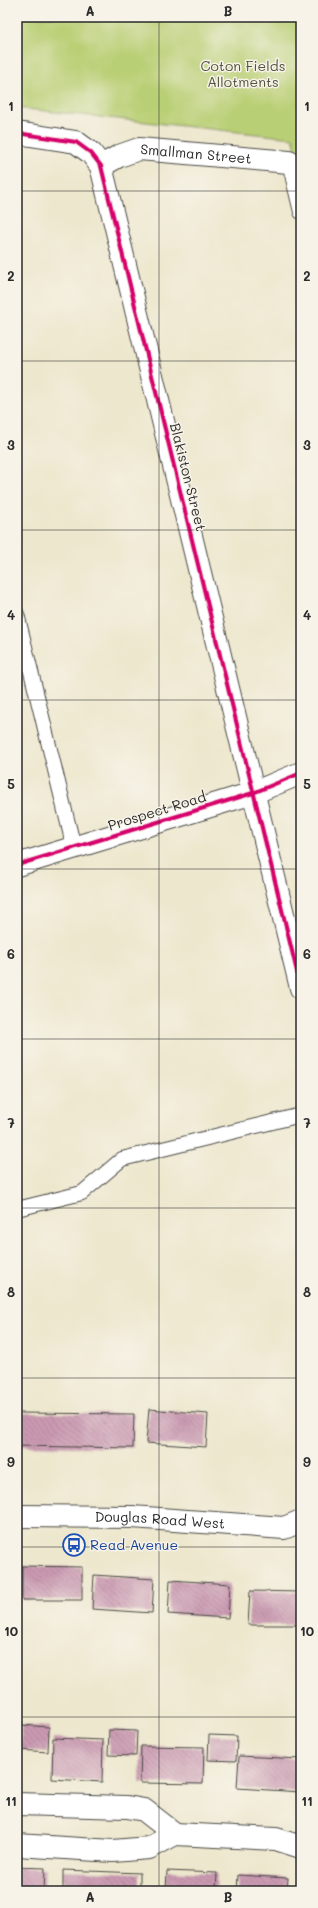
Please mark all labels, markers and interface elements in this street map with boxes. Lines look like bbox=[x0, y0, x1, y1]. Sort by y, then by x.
text: A bbox=[85, 2, 95, 19]
text: B bbox=[224, 2, 233, 19]
park label: Coton Fields Allotments bbox=[201, 56, 285, 91]
text: 1 bbox=[8, 97, 14, 114]
text: 1 bbox=[304, 97, 310, 114]
street label: Smallman Street bbox=[140, 139, 252, 168]
text: 2 bbox=[7, 267, 15, 284]
text: 2 bbox=[303, 267, 311, 284]
street label: Blakiston Street bbox=[166, 421, 211, 533]
text: 3 bbox=[7, 436, 15, 453]
text: 3 bbox=[303, 436, 311, 453]
text: 4 bbox=[7, 606, 15, 623]
text: 4 bbox=[303, 606, 311, 623]
text: 5 bbox=[7, 775, 15, 792]
text: 5 bbox=[303, 775, 311, 792]
street label: Prospect Road bbox=[105, 787, 208, 834]
text: 6 bbox=[7, 945, 15, 962]
text: 6 bbox=[303, 945, 311, 962]
text: 7 bbox=[7, 1114, 15, 1131]
text: 7 bbox=[303, 1114, 311, 1131]
text: 8 bbox=[7, 1283, 15, 1300]
text: 8 bbox=[303, 1283, 311, 1300]
text: 9 bbox=[7, 1453, 15, 1470]
text: 9 bbox=[303, 1453, 311, 1470]
street label: Douglas Road West bbox=[95, 1507, 226, 1533]
bus stop icon: Read Avenue bbox=[61, 1532, 87, 1558]
place label: Read Avenue bbox=[90, 1535, 178, 1554]
text: 10 bbox=[4, 1622, 18, 1639]
text: 10 bbox=[300, 1622, 314, 1639]
text: 11 bbox=[5, 1792, 17, 1809]
text: 11 bbox=[301, 1792, 313, 1809]
text: A bbox=[85, 1888, 95, 1905]
text: B bbox=[224, 1888, 233, 1905]

